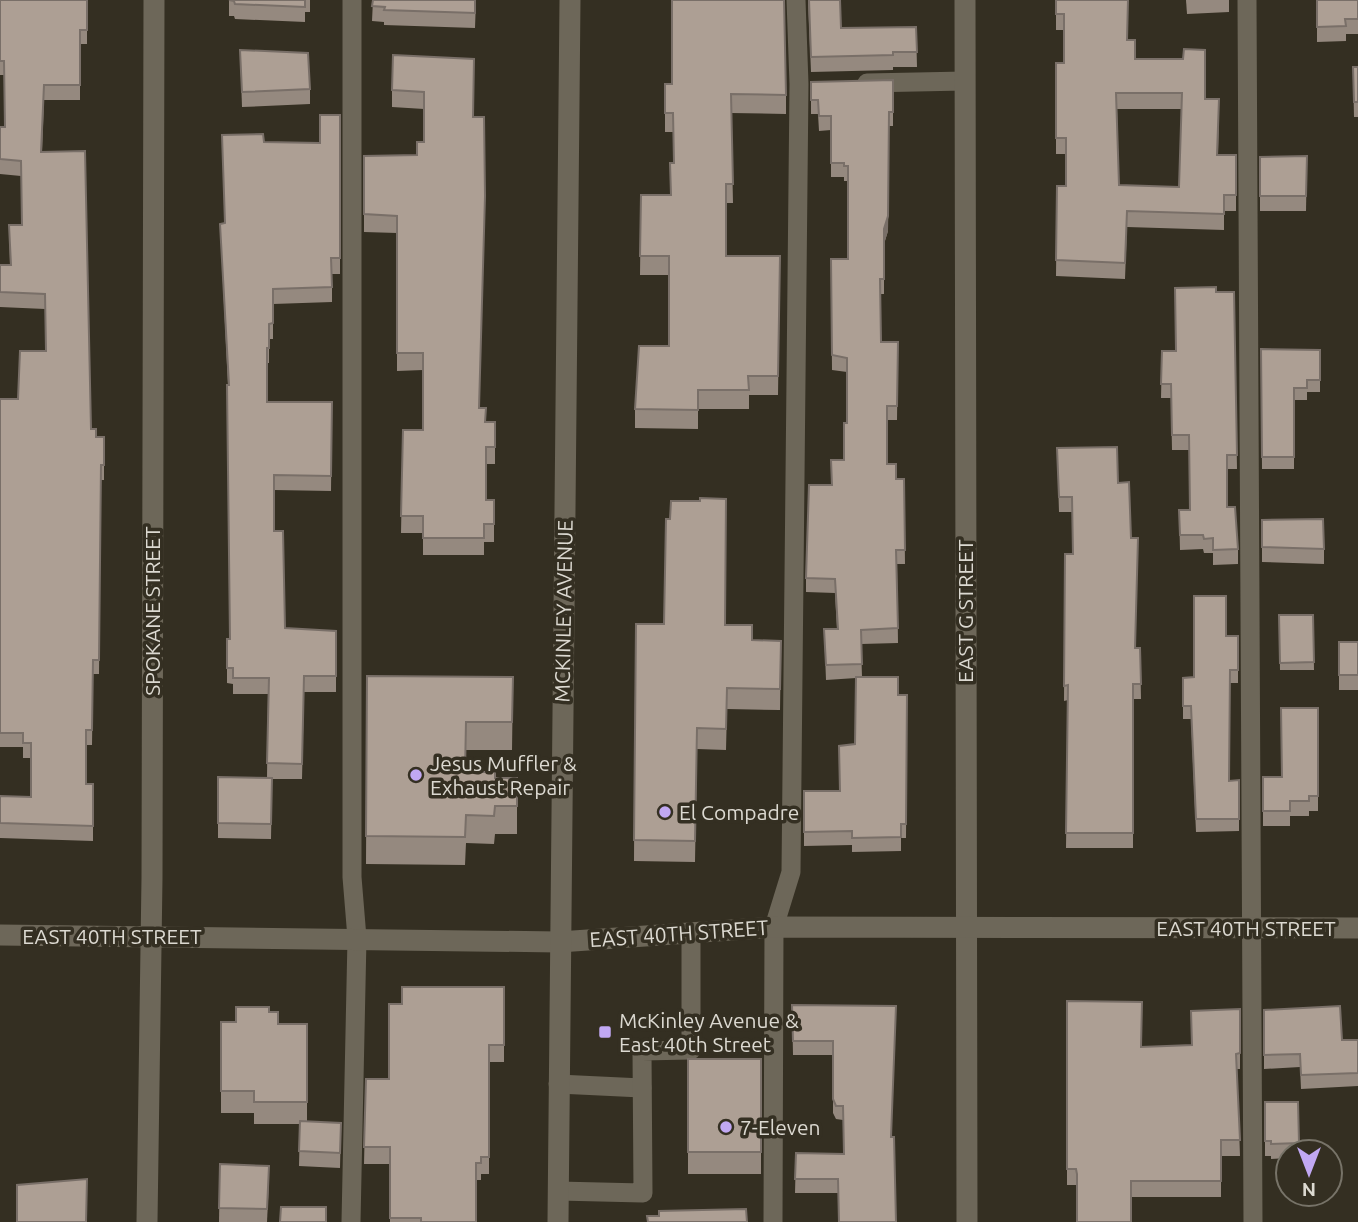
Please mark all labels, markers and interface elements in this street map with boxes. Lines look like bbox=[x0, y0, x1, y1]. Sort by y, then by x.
street label: MCKINLEY AVENUE bbox=[549, 520, 577, 702]
street label: SPOKANE STREET bbox=[140, 526, 164, 696]
street label: EAST G STREET bbox=[953, 539, 977, 683]
place label: Jesus Muffler & Exhaust Repair bbox=[430, 751, 577, 799]
marker: Jesus Muffler & Exhaust Repair bbox=[408, 767, 424, 783]
place label: El Compadre bbox=[679, 800, 799, 824]
marker: El Compadre bbox=[657, 804, 673, 820]
street label: EAST 40TH STREET bbox=[589, 915, 770, 951]
street label: EAST 40TH STREET bbox=[1156, 916, 1336, 940]
street label: EAST 40TH STREET bbox=[22, 924, 202, 948]
place label: McKinley Avenue & East 40th Street bbox=[619, 1008, 799, 1056]
marker: McKinley Avenue & East 40th Street bbox=[597, 1024, 613, 1040]
place label: 7-Eleven bbox=[740, 1115, 821, 1139]
marker: 7-Eleven bbox=[718, 1119, 734, 1135]
north arrow bbox=[1274, 1138, 1344, 1208]
text: N bbox=[1302, 1179, 1316, 1201]

